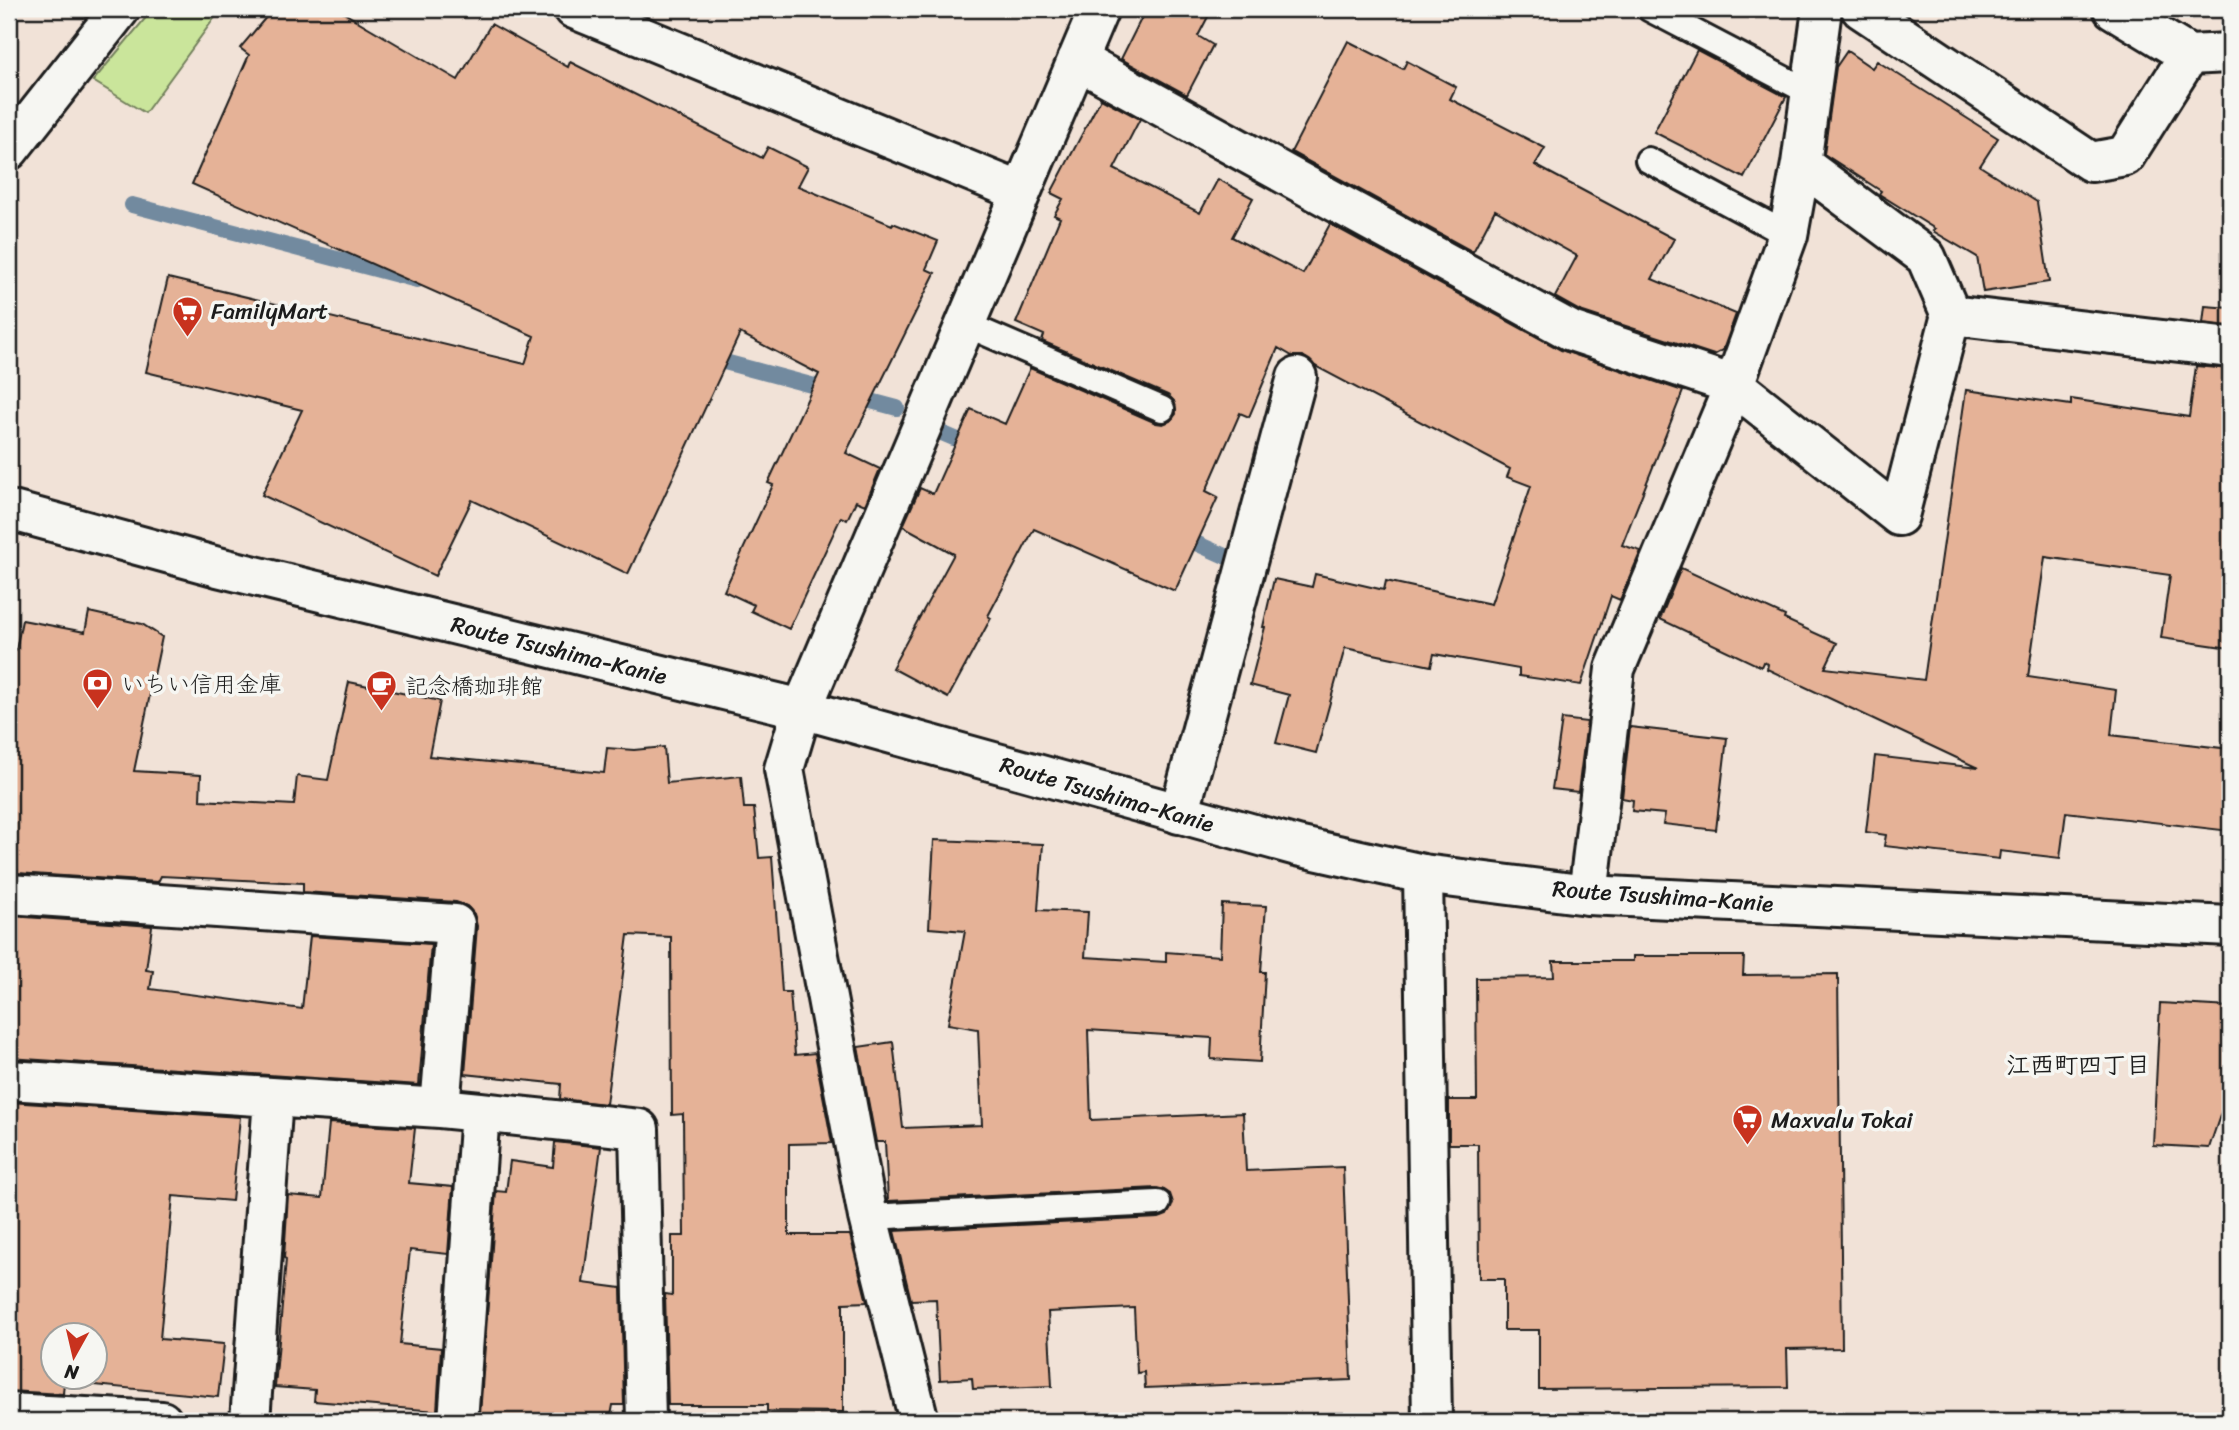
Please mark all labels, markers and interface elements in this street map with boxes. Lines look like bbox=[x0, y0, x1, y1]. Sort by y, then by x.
place label: FamilyMart bbox=[211, 291, 328, 332]
supermarket icon: FamilyMart bbox=[171, 294, 205, 338]
street label: Route Tsushima-Kanie bbox=[447, 604, 671, 697]
place label: いちい信用金庫 bbox=[121, 664, 282, 705]
place label: 記念橋珈琲館 bbox=[405, 666, 543, 707]
bank icon: いちい信用金庫 bbox=[81, 667, 115, 711]
cafe icon: 記念橋珈琲館 bbox=[365, 669, 399, 713]
street label: Route Tsushima-Kanie bbox=[995, 744, 1219, 845]
street label: Route Tsushima-Kanie bbox=[1551, 868, 1775, 925]
district label: 江西町四丁目 bbox=[2006, 1044, 2150, 1086]
place label: Maxvalu Tokai bbox=[1771, 1100, 1913, 1141]
supermarket icon: Maxvalu Tokai bbox=[1731, 1103, 1765, 1147]
north arrow bbox=[38, 1322, 108, 1392]
text: N bbox=[62, 1355, 82, 1390]

